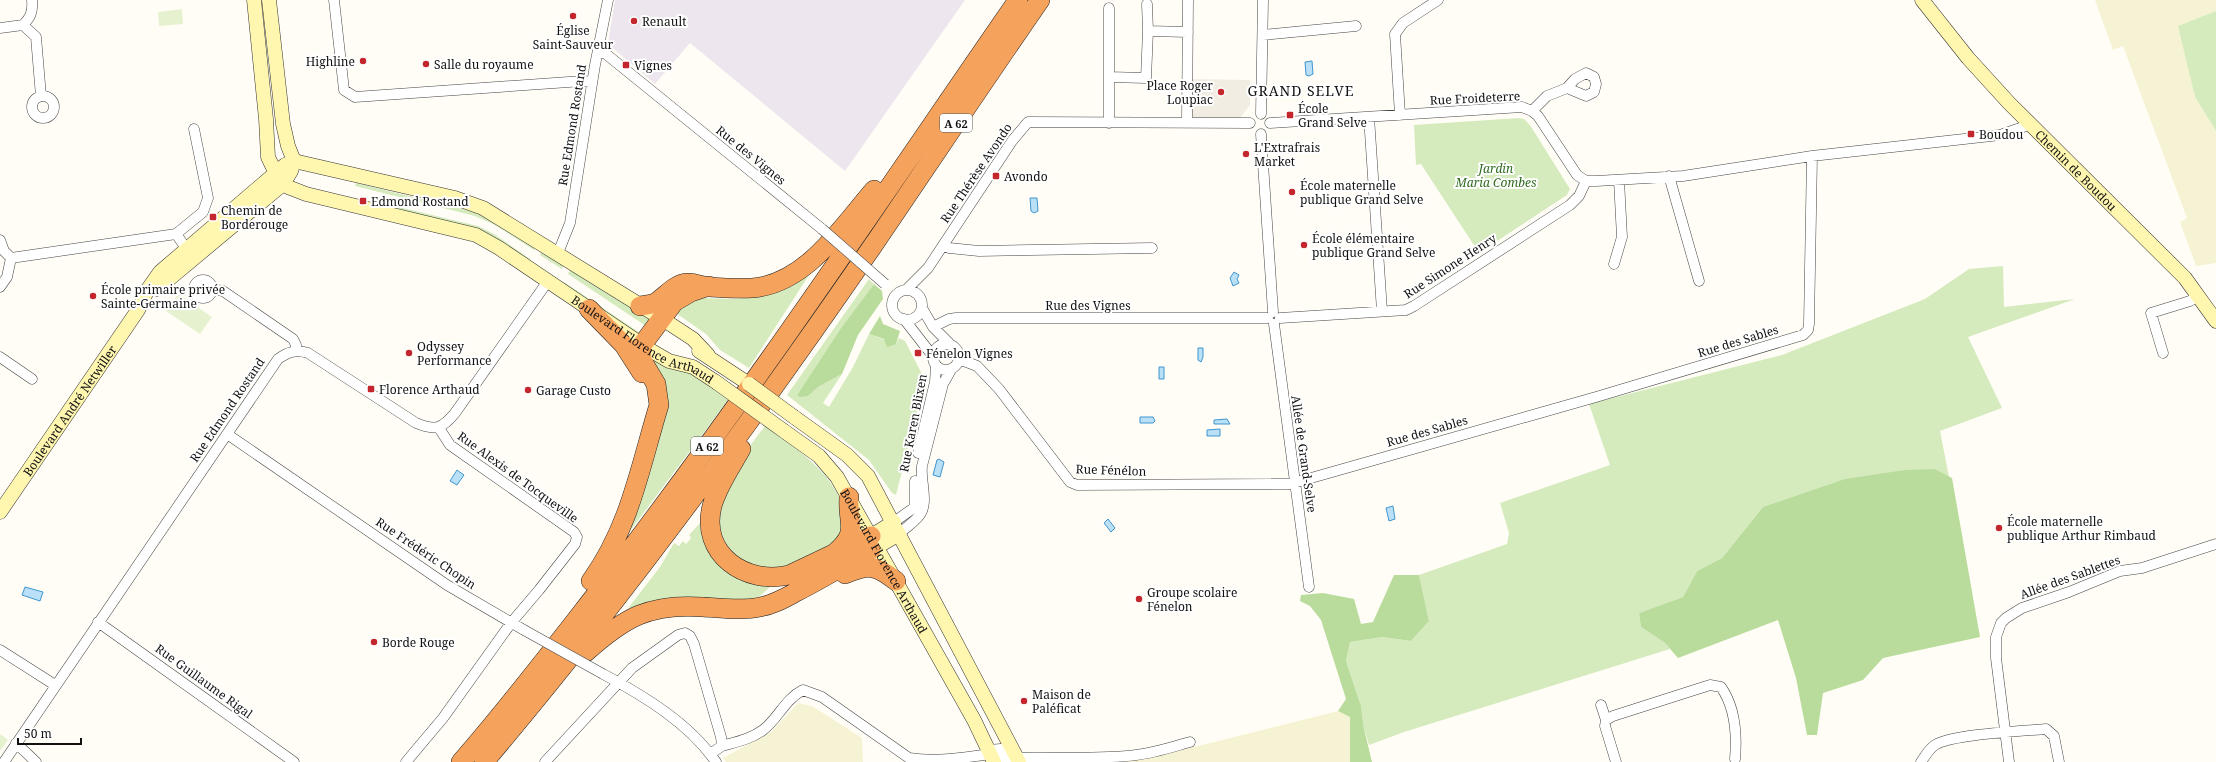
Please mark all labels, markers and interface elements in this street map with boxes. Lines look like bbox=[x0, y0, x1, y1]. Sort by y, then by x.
marker: Église Saint-Sauveur bbox=[568, 11, 578, 21]
place label: Renault bbox=[642, 13, 686, 30]
marker: Renault bbox=[629, 16, 639, 26]
place label: Église Saint-Sauveur bbox=[533, 22, 614, 53]
place label: Highline bbox=[306, 53, 355, 70]
marker: Highline bbox=[358, 56, 368, 66]
place label: Salle du royaume bbox=[434, 56, 534, 73]
place label: Vignes bbox=[634, 57, 672, 74]
marker: Salle du royaume bbox=[421, 59, 431, 69]
marker: Vignes bbox=[621, 60, 631, 70]
street label: Rue Edmond Rostand bbox=[554, 62, 590, 187]
place label: Place Roger Loupiac bbox=[1147, 77, 1213, 108]
district label: GRAND SELVE bbox=[1247, 81, 1355, 100]
marker: Place Roger Loupiac bbox=[1216, 87, 1226, 97]
street label: Rue Froideterre bbox=[1429, 87, 1521, 109]
place label: École Grand Selve bbox=[1298, 100, 1367, 131]
marker: École Grand Selve bbox=[1285, 110, 1295, 120]
road number: A 62 bbox=[940, 114, 972, 132]
street label: Rue Thérèse Avondo bbox=[936, 120, 1016, 226]
street label: Rue des Vignes bbox=[712, 122, 790, 188]
place label: Boudou bbox=[1979, 126, 2024, 143]
street label: Chemin de Boudou bbox=[2032, 126, 2121, 215]
marker: Boudou bbox=[1966, 129, 1976, 139]
place label: L'Extrafrais Market bbox=[1254, 139, 1320, 170]
marker: L'Extrafrais Market bbox=[1241, 149, 1251, 159]
park label: Jardin Maria Combes bbox=[1455, 160, 1537, 191]
place label: Avondo bbox=[1004, 168, 1048, 185]
marker: Avondo bbox=[991, 171, 1001, 181]
place label: École maternelle publique Grand Selve bbox=[1300, 177, 1423, 208]
marker: École maternelle publique Grand Selve bbox=[1287, 187, 1297, 197]
place label: Edmond Rostand bbox=[371, 193, 469, 210]
marker: Edmond Rostand bbox=[358, 196, 368, 206]
place label: Chemin de Borderouge bbox=[221, 202, 288, 233]
marker: Chemin de Borderouge bbox=[208, 212, 218, 222]
place label: École élémentaire publique Grand Selve bbox=[1312, 230, 1435, 261]
street label: Rue Simone Henry bbox=[1400, 230, 1500, 302]
marker: École élémentaire publique Grand Selve bbox=[1299, 240, 1309, 250]
place label: École primaire privée Sainte-Germaine bbox=[101, 281, 225, 312]
marker: École primaire privée Sainte-Germaine bbox=[88, 291, 98, 301]
street label: Boulevard Florence Arthaud bbox=[568, 291, 718, 387]
street label: Rue des Vignes bbox=[1045, 297, 1131, 314]
street label: Rue des Sables bbox=[1696, 321, 1780, 361]
place label: Odyssey Performance bbox=[417, 338, 492, 369]
street label: Boulevard André Netwiller bbox=[19, 341, 120, 479]
place label: Fénelon Vignes bbox=[926, 345, 1013, 362]
marker: Odyssey Performance bbox=[404, 348, 414, 358]
marker: Fénelon Vignes bbox=[913, 348, 923, 358]
street label: Rue Edmond Rostand bbox=[186, 354, 269, 466]
street label: Rue Karen Blixen bbox=[895, 372, 931, 474]
place label: Florence Arthaud bbox=[379, 381, 480, 398]
place label: Garage Custo bbox=[536, 382, 611, 399]
marker: Florence Arthaud bbox=[366, 384, 376, 394]
marker: Garage Custo bbox=[523, 385, 533, 395]
street label: Allée de Grand-Selve bbox=[1287, 394, 1321, 514]
street label: Rue des Sables bbox=[1384, 411, 1470, 451]
street label: Rue Alexis de Tocqueville bbox=[454, 427, 582, 527]
road number: A 62 bbox=[691, 437, 723, 455]
street label: Rue Fénélon bbox=[1075, 460, 1147, 480]
street label: Boulevard Florence Arthaud bbox=[837, 486, 932, 637]
street label: Rue Frédéric Chopin bbox=[373, 513, 480, 593]
place label: École maternelle publique Arthur Rimbaud bbox=[2007, 513, 2157, 544]
marker: École maternelle publique Arthur Rimbaud bbox=[1994, 523, 2004, 533]
street label: Allée des Sablettes bbox=[2018, 551, 2122, 603]
place label: Groupe scolaire Fénelon bbox=[1147, 584, 1237, 615]
marker: Groupe scolaire Fénelon bbox=[1134, 594, 1144, 604]
place label: Borde Rouge bbox=[382, 634, 455, 651]
marker: Borde Rouge bbox=[369, 637, 379, 647]
street label: Rue Guillaume Rigal bbox=[152, 640, 256, 722]
place label: Maison de Paléficat bbox=[1032, 686, 1091, 717]
marker: Maison de Paléficat bbox=[1019, 696, 1029, 706]
scale bar bbox=[18, 720, 81, 746]
text: 50 m bbox=[24, 725, 52, 742]

